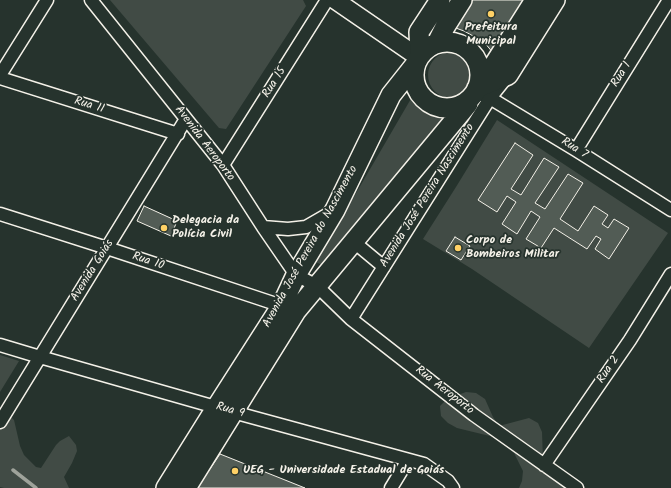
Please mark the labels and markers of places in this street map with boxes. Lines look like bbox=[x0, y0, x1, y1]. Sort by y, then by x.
marker: Prefeitura Municipal bbox=[486, 9, 496, 19]
place label: Prefeitura Municipal bbox=[465, 21, 517, 49]
place label: Delegacia da Polícia Civil bbox=[172, 214, 239, 242]
marker: Delegacia da Polícia Civil bbox=[159, 223, 169, 233]
place label: Corpo de Bombeiros Militar bbox=[466, 234, 559, 262]
marker: Corpo de Bombeiros Militar bbox=[453, 243, 463, 253]
place label: UEG - Universidade Estadual de Goiás bbox=[243, 464, 444, 478]
marker: UEG - Universidade Estadual de Goiás bbox=[230, 466, 240, 476]

